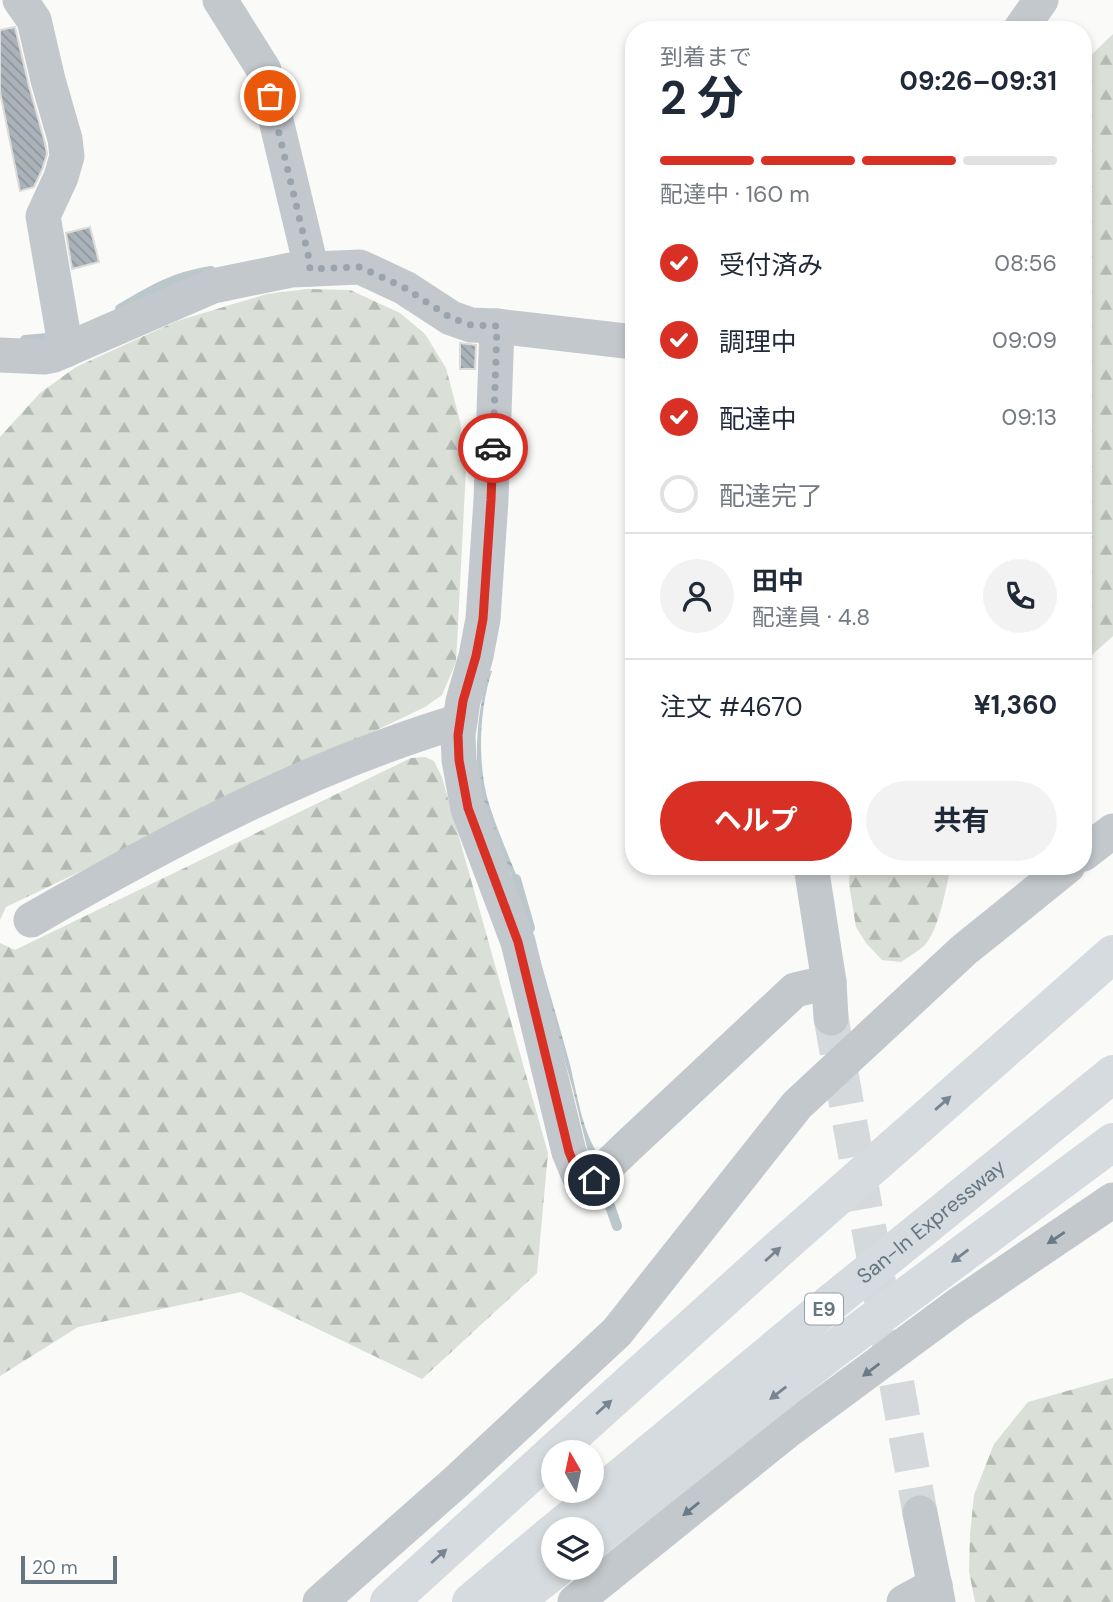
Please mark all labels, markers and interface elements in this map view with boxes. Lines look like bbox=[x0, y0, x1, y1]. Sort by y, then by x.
text: 到着まで bbox=[660, 42, 752, 72]
text: 09:26–09:31 bbox=[900, 64, 1057, 98]
pin bbox=[240, 66, 300, 126]
text: 2 分 bbox=[660, 68, 743, 128]
icon: bag bbox=[251, 77, 289, 115]
text: 配達中 · 160 m bbox=[660, 179, 810, 209]
icon: check bbox=[660, 244, 698, 282]
text: 受付済み bbox=[719, 248, 823, 282]
text: 08:56 bbox=[994, 248, 1057, 278]
icon: check bbox=[660, 321, 698, 359]
text: 調理中 bbox=[719, 325, 797, 359]
text: 09:09 bbox=[992, 325, 1057, 355]
icon: check bbox=[660, 398, 698, 436]
text: 配達中 bbox=[719, 402, 797, 436]
text: 09:13 bbox=[1001, 402, 1057, 432]
courier bbox=[458, 413, 528, 483]
icon: car bbox=[474, 429, 512, 467]
text: 配達完了 bbox=[719, 479, 823, 513]
button: person bbox=[660, 559, 734, 633]
button: phone bbox=[983, 559, 1057, 633]
text: 田中 bbox=[752, 564, 804, 598]
text: 配達員 · 4.8 bbox=[752, 602, 870, 632]
text: ¥1,360 bbox=[974, 688, 1057, 722]
text: 注文 #4670 bbox=[660, 690, 803, 724]
button: ヘルプ bbox=[660, 781, 852, 861]
button: 共有 bbox=[866, 781, 1057, 861]
one-way arrow bbox=[935, 1096, 952, 1111]
pin bbox=[564, 1150, 624, 1210]
street label: San-In Expressway bbox=[851, 1153, 1012, 1290]
icon: home bbox=[575, 1161, 613, 1199]
one-way arrow bbox=[1047, 1232, 1066, 1245]
one-way arrow bbox=[764, 1246, 782, 1262]
one-way arrow bbox=[951, 1249, 969, 1263]
road number: E9 bbox=[805, 1294, 843, 1324]
one-way arrow bbox=[862, 1362, 880, 1377]
one-way arrow bbox=[770, 1386, 788, 1401]
one-way arrow bbox=[595, 1399, 612, 1415]
north arrow bbox=[541, 1440, 604, 1503]
map controls bbox=[541, 1440, 604, 1580]
one-way arrow bbox=[682, 1501, 699, 1516]
button: layers bbox=[541, 1517, 604, 1580]
one-way arrow bbox=[431, 1549, 448, 1564]
scale bar bbox=[21, 1553, 117, 1585]
text: 20 m bbox=[32, 1555, 78, 1580]

